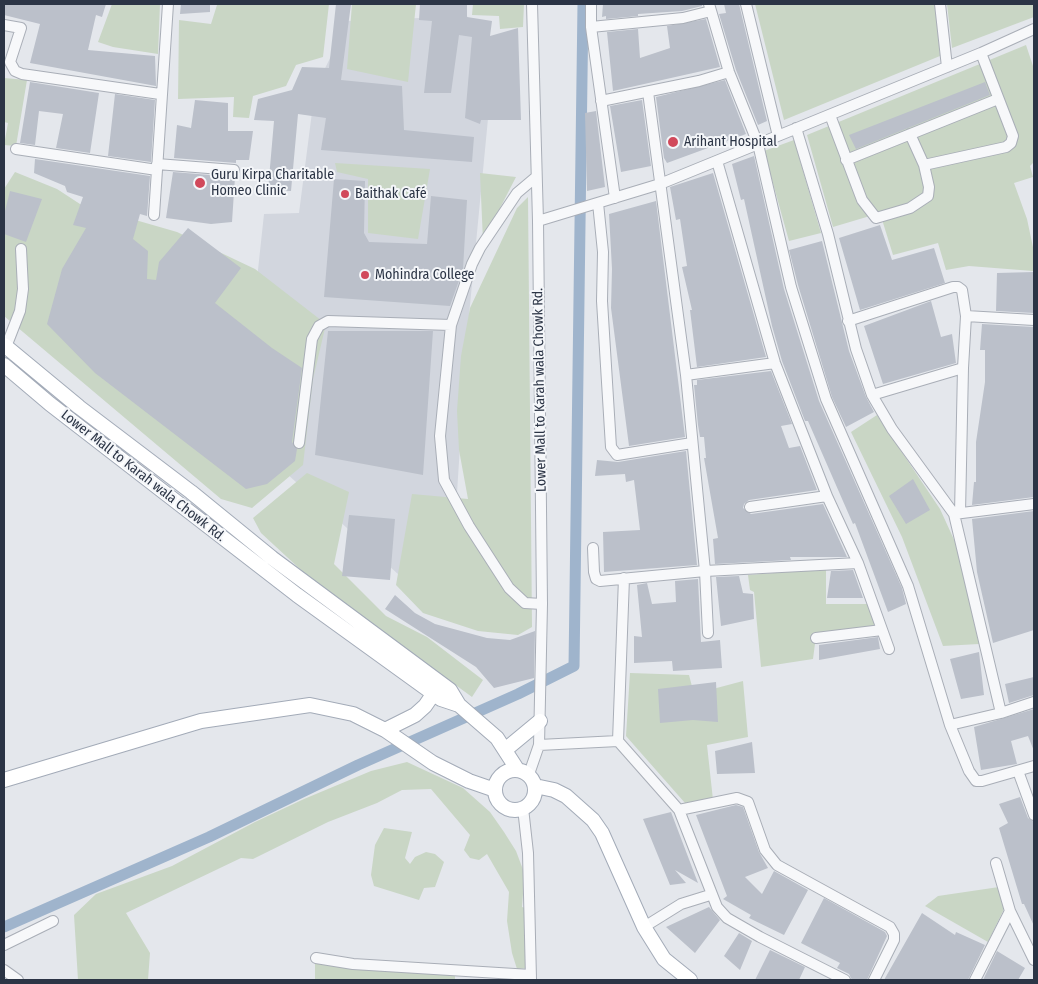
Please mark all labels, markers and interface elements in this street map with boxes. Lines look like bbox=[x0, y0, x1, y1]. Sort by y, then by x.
place label: Arihant Hospital bbox=[684, 134, 777, 150]
marker: Arihant Hospital bbox=[666, 135, 680, 149]
place label: Guru Kirpa Charitable Homeo Clinic bbox=[211, 167, 334, 200]
marker: Guru Kirpa Charitable Homeo Clinic bbox=[193, 176, 207, 190]
place label: Baithak Café bbox=[355, 186, 427, 202]
marker: Baithak Café bbox=[339, 188, 351, 200]
place label: Mohindra College bbox=[375, 267, 474, 283]
marker: Mohindra College bbox=[359, 269, 371, 281]
street label: Lower Mall to Karah wala Chowk Rd. bbox=[530, 288, 550, 492]
street label: Lower Mall to Karah wala Chowk Rd. bbox=[57, 407, 229, 545]

